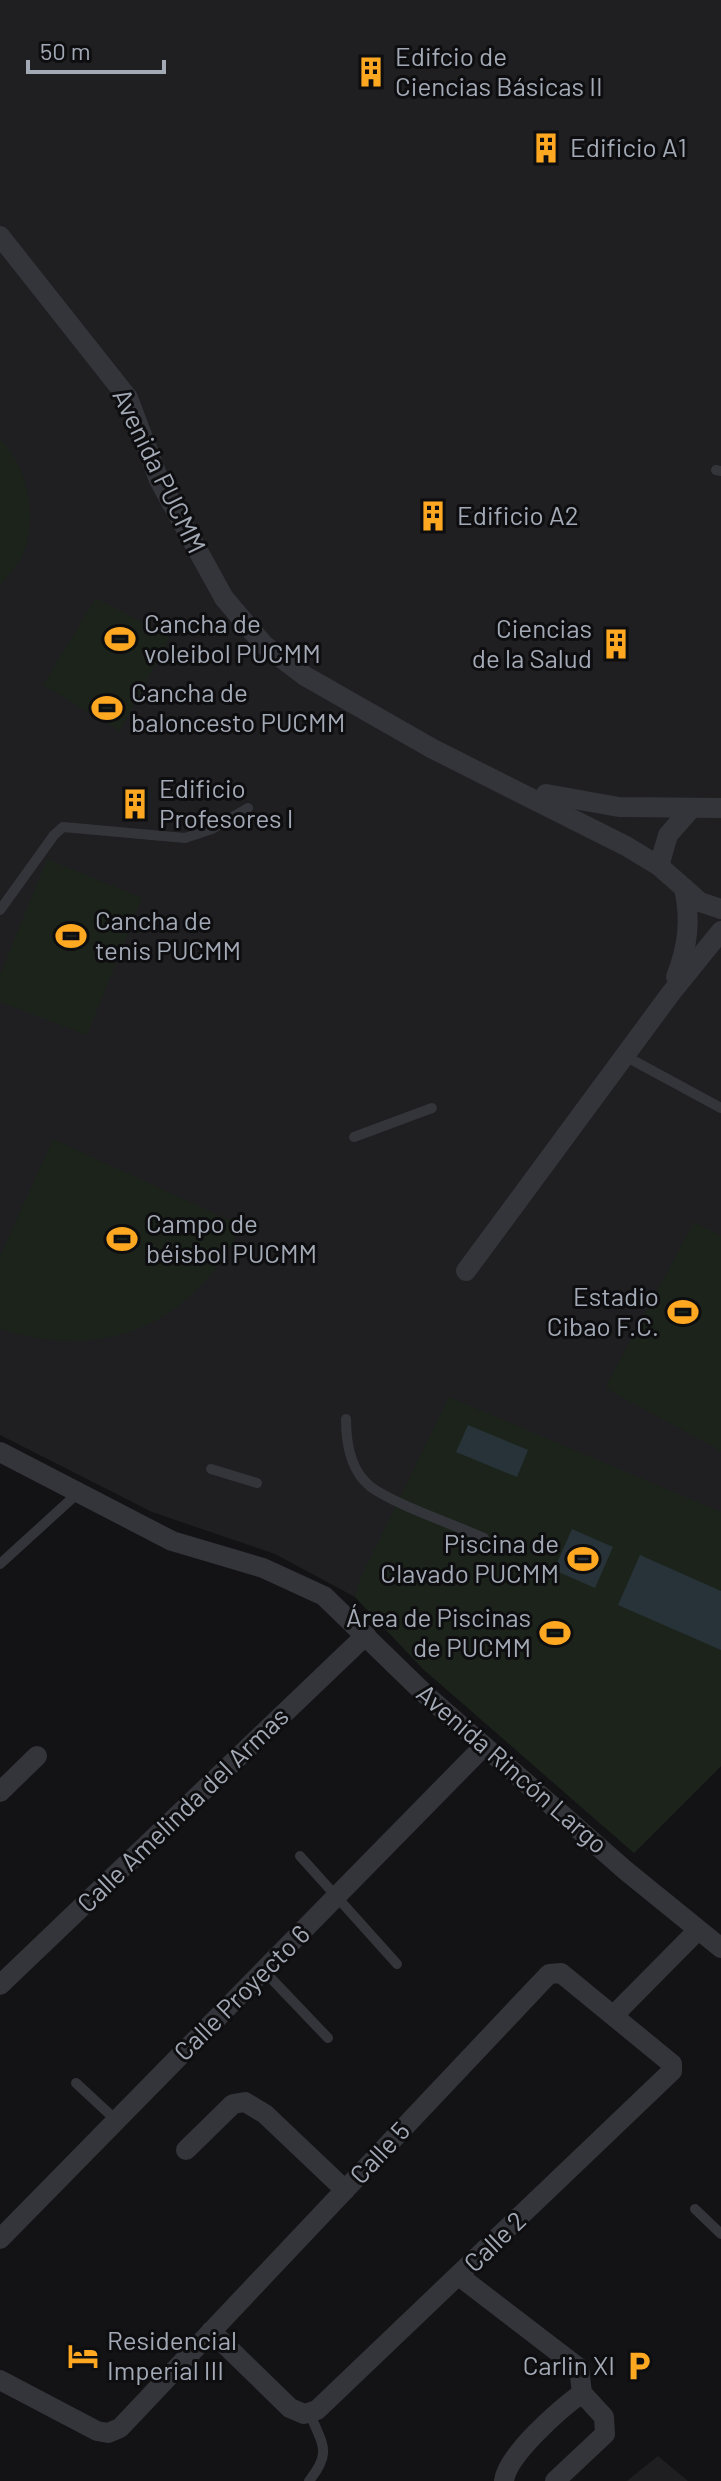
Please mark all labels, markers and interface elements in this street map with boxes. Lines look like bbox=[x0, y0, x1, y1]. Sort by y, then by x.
scale bar bbox=[28, 24, 164, 74]
text: 50 m bbox=[40, 36, 91, 65]
place label: Edifcio de Ciencias Básicas II bbox=[395, 40, 603, 101]
building icon: Edifcio de Ciencias Básicas II bbox=[354, 55, 388, 89]
building icon: Edificio A1 bbox=[529, 131, 563, 165]
place label: Edificio A1 bbox=[570, 131, 687, 162]
street label: Avenida PUCMM bbox=[107, 383, 214, 558]
building icon: Edificio A2 bbox=[416, 499, 450, 533]
place label: Edificio A2 bbox=[457, 499, 579, 530]
place label: Cancha de voleibol PUCMM bbox=[144, 607, 321, 668]
place label: Ciencias de la Salud bbox=[472, 612, 592, 673]
sports icon: Cancha de voleibol PUCMM bbox=[103, 622, 137, 656]
building icon: Ciencias de la Salud bbox=[599, 627, 633, 661]
place label: Cancha de baloncesto PUCMM bbox=[131, 676, 345, 737]
sports icon: Cancha de baloncesto PUCMM bbox=[90, 691, 124, 725]
place label: Edificio Profesores I bbox=[159, 772, 293, 833]
building icon: Edificio Profesores I bbox=[118, 787, 152, 821]
place label: Cancha de tenis PUCMM bbox=[95, 904, 241, 965]
sports icon: Cancha de tenis PUCMM bbox=[54, 919, 88, 953]
place label: Campo de béisbol PUCMM bbox=[146, 1207, 317, 1268]
sports icon: Campo de béisbol PUCMM bbox=[105, 1222, 139, 1256]
place label: Estadio Cibao F.C. bbox=[547, 1280, 659, 1341]
sports icon: Estadio Cibao F.C. bbox=[666, 1295, 700, 1329]
place label: Piscina de Clavado PUCMM bbox=[380, 1527, 559, 1588]
sports icon: Piscina de Clavado PUCMM bbox=[566, 1542, 600, 1576]
place label: Área de Piscinas de PUCMM bbox=[346, 1601, 531, 1662]
sports icon: Área de Piscinas de PUCMM bbox=[538, 1616, 572, 1650]
street label: Avenida Rincón Largo bbox=[411, 1677, 615, 1859]
street label: Calle Amelinda del Armas bbox=[70, 1700, 294, 1918]
street label: Calle Proyecto 6 bbox=[167, 1918, 315, 2066]
street label: Calle 5 bbox=[343, 2115, 415, 2189]
street label: Calle 2 bbox=[457, 2204, 531, 2278]
place label: Residencial Imperial III bbox=[107, 2324, 237, 2385]
hotel icon: Residencial Imperial III bbox=[66, 2339, 100, 2373]
place label: Carlin XI bbox=[523, 2349, 615, 2380]
parking icon: Carlin XI bbox=[622, 2349, 656, 2383]

